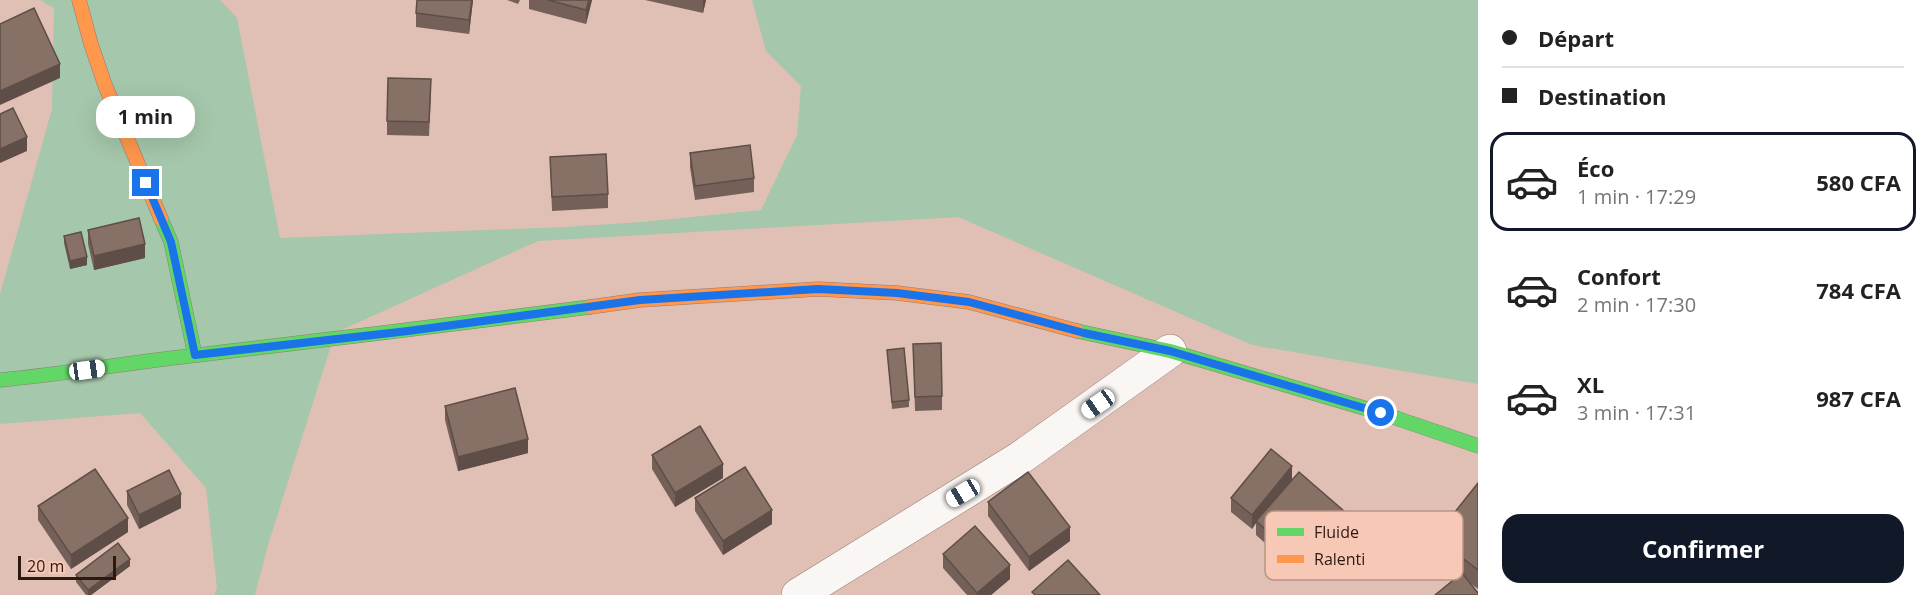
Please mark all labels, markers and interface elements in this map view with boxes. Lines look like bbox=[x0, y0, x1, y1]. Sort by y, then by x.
text: Départ bbox=[1538, 23, 1614, 53]
text: Destination bbox=[1538, 81, 1667, 111]
callout: 1 min bbox=[96, 96, 195, 138]
text: 1 min bbox=[118, 103, 173, 130]
text: Éco bbox=[1577, 153, 1614, 183]
icon: car bbox=[1505, 155, 1559, 209]
text: 580 CFA bbox=[1816, 167, 1901, 197]
route end bbox=[132, 169, 159, 196]
text: 1 min · 17:29 bbox=[1577, 183, 1696, 210]
text: Confort bbox=[1577, 261, 1661, 291]
icon: car bbox=[1505, 263, 1559, 317]
text: 784 CFA bbox=[1816, 275, 1901, 305]
text: 2 min · 17:30 bbox=[1577, 291, 1696, 318]
car bbox=[68, 359, 106, 381]
text: XL bbox=[1577, 369, 1604, 399]
icon: car bbox=[1505, 371, 1559, 425]
text: 987 CFA bbox=[1816, 383, 1901, 413]
car bbox=[1078, 386, 1118, 422]
route start bbox=[1367, 399, 1394, 426]
text: 3 min · 17:31 bbox=[1577, 399, 1696, 426]
car bbox=[943, 476, 983, 510]
legend bbox=[1265, 511, 1463, 580]
button: Confirmer bbox=[1502, 514, 1904, 583]
text: Fluide bbox=[1314, 521, 1359, 543]
text: Ralenti bbox=[1314, 548, 1365, 570]
scale bar bbox=[18, 553, 116, 580]
text: 20 m bbox=[27, 555, 64, 577]

